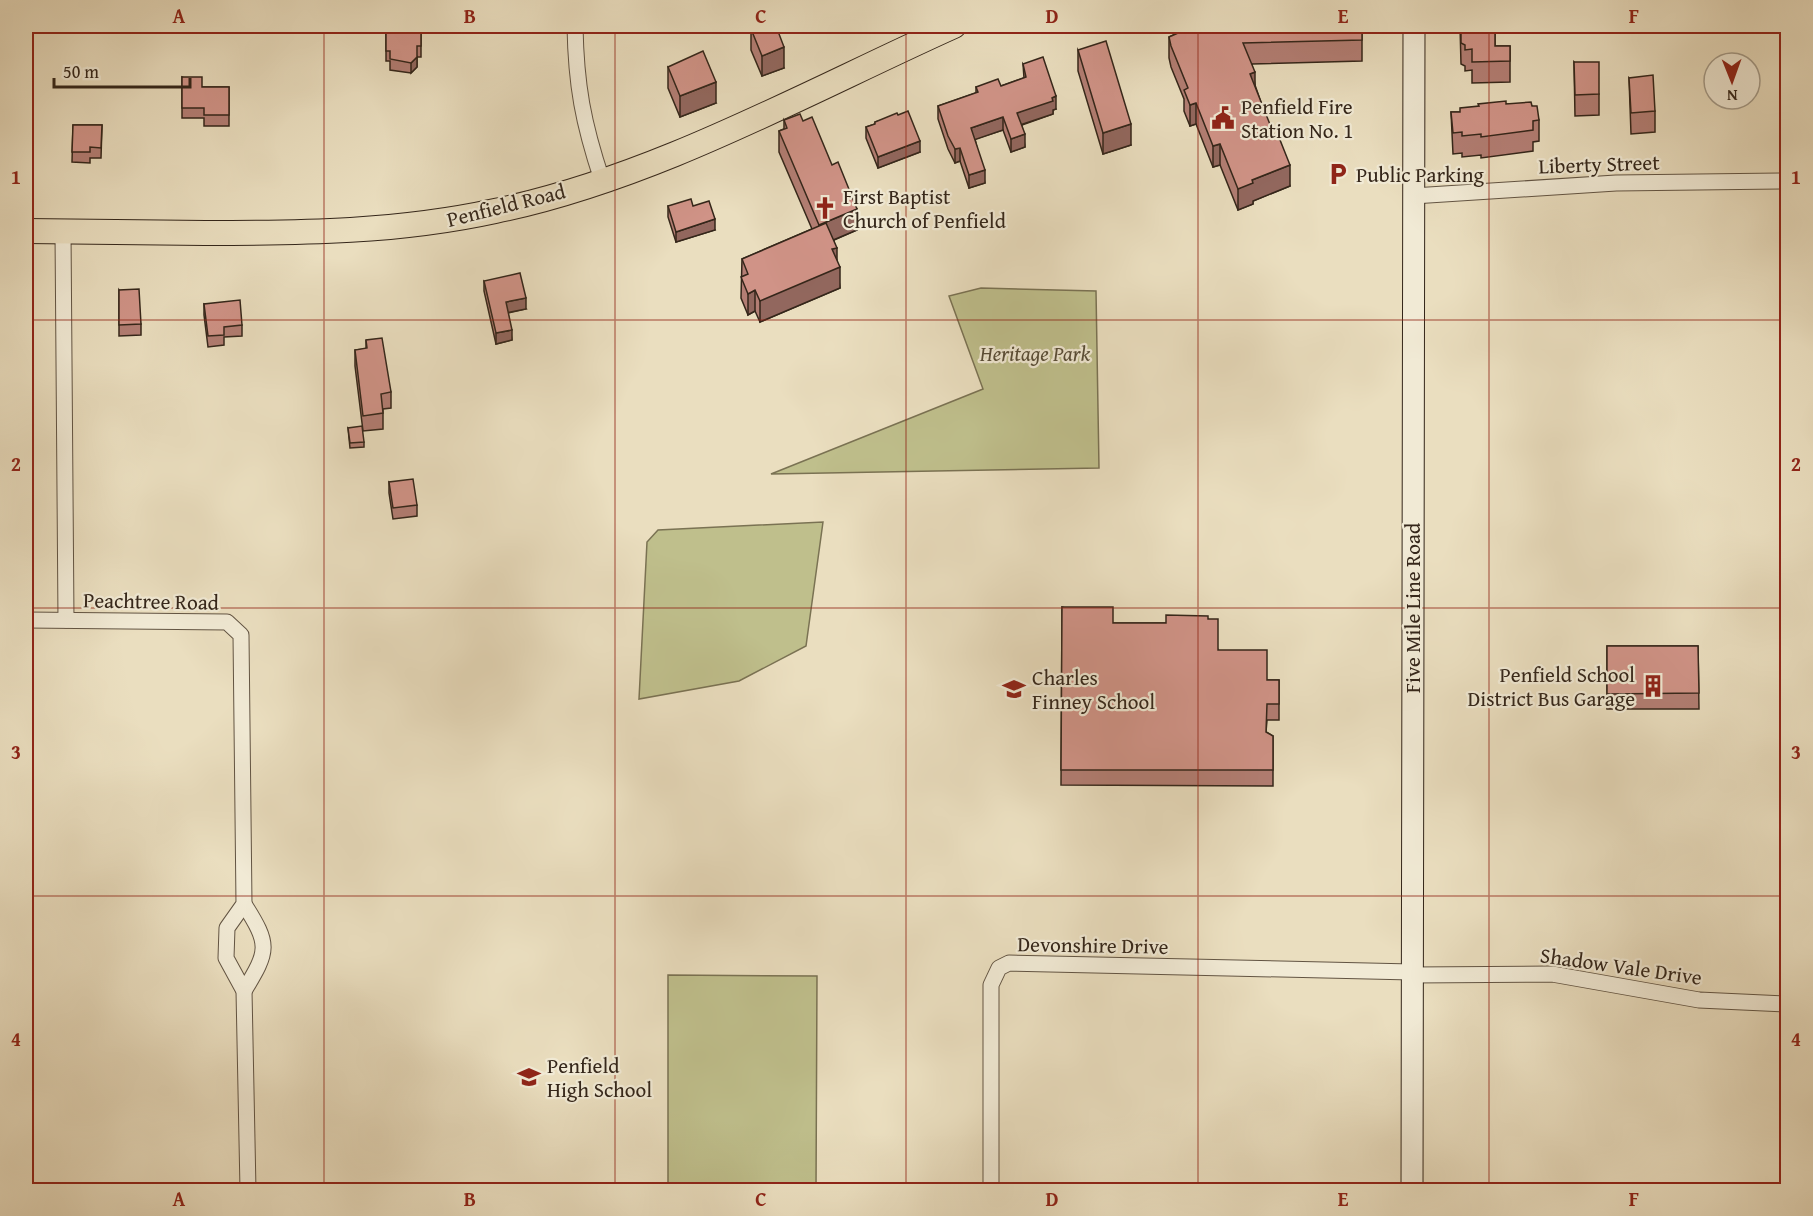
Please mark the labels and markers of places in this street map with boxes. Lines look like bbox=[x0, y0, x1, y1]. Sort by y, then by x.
place label: Penfield Fire Station No. 1 bbox=[1241, 91, 1353, 146]
public building icon: Penfield Fire Station No. 1 bbox=[1210, 105, 1236, 131]
place label: Public Parking bbox=[1356, 159, 1484, 190]
parking icon: Public Parking bbox=[1325, 161, 1351, 187]
place label: First Baptist Church of Penfield bbox=[843, 181, 1007, 236]
church icon: First Baptist Church of Penfield bbox=[812, 195, 838, 221]
place label: Penfield School District Bus Garage bbox=[1467, 659, 1635, 714]
place label: Charles Finney School bbox=[1032, 662, 1155, 717]
building icon: Penfield School District Bus Garage bbox=[1640, 673, 1666, 699]
school or university icon: Charles Finney School bbox=[1001, 676, 1027, 702]
place label: Penfield High School bbox=[547, 1050, 652, 1105]
school or university icon: Penfield High School bbox=[516, 1064, 542, 1090]

